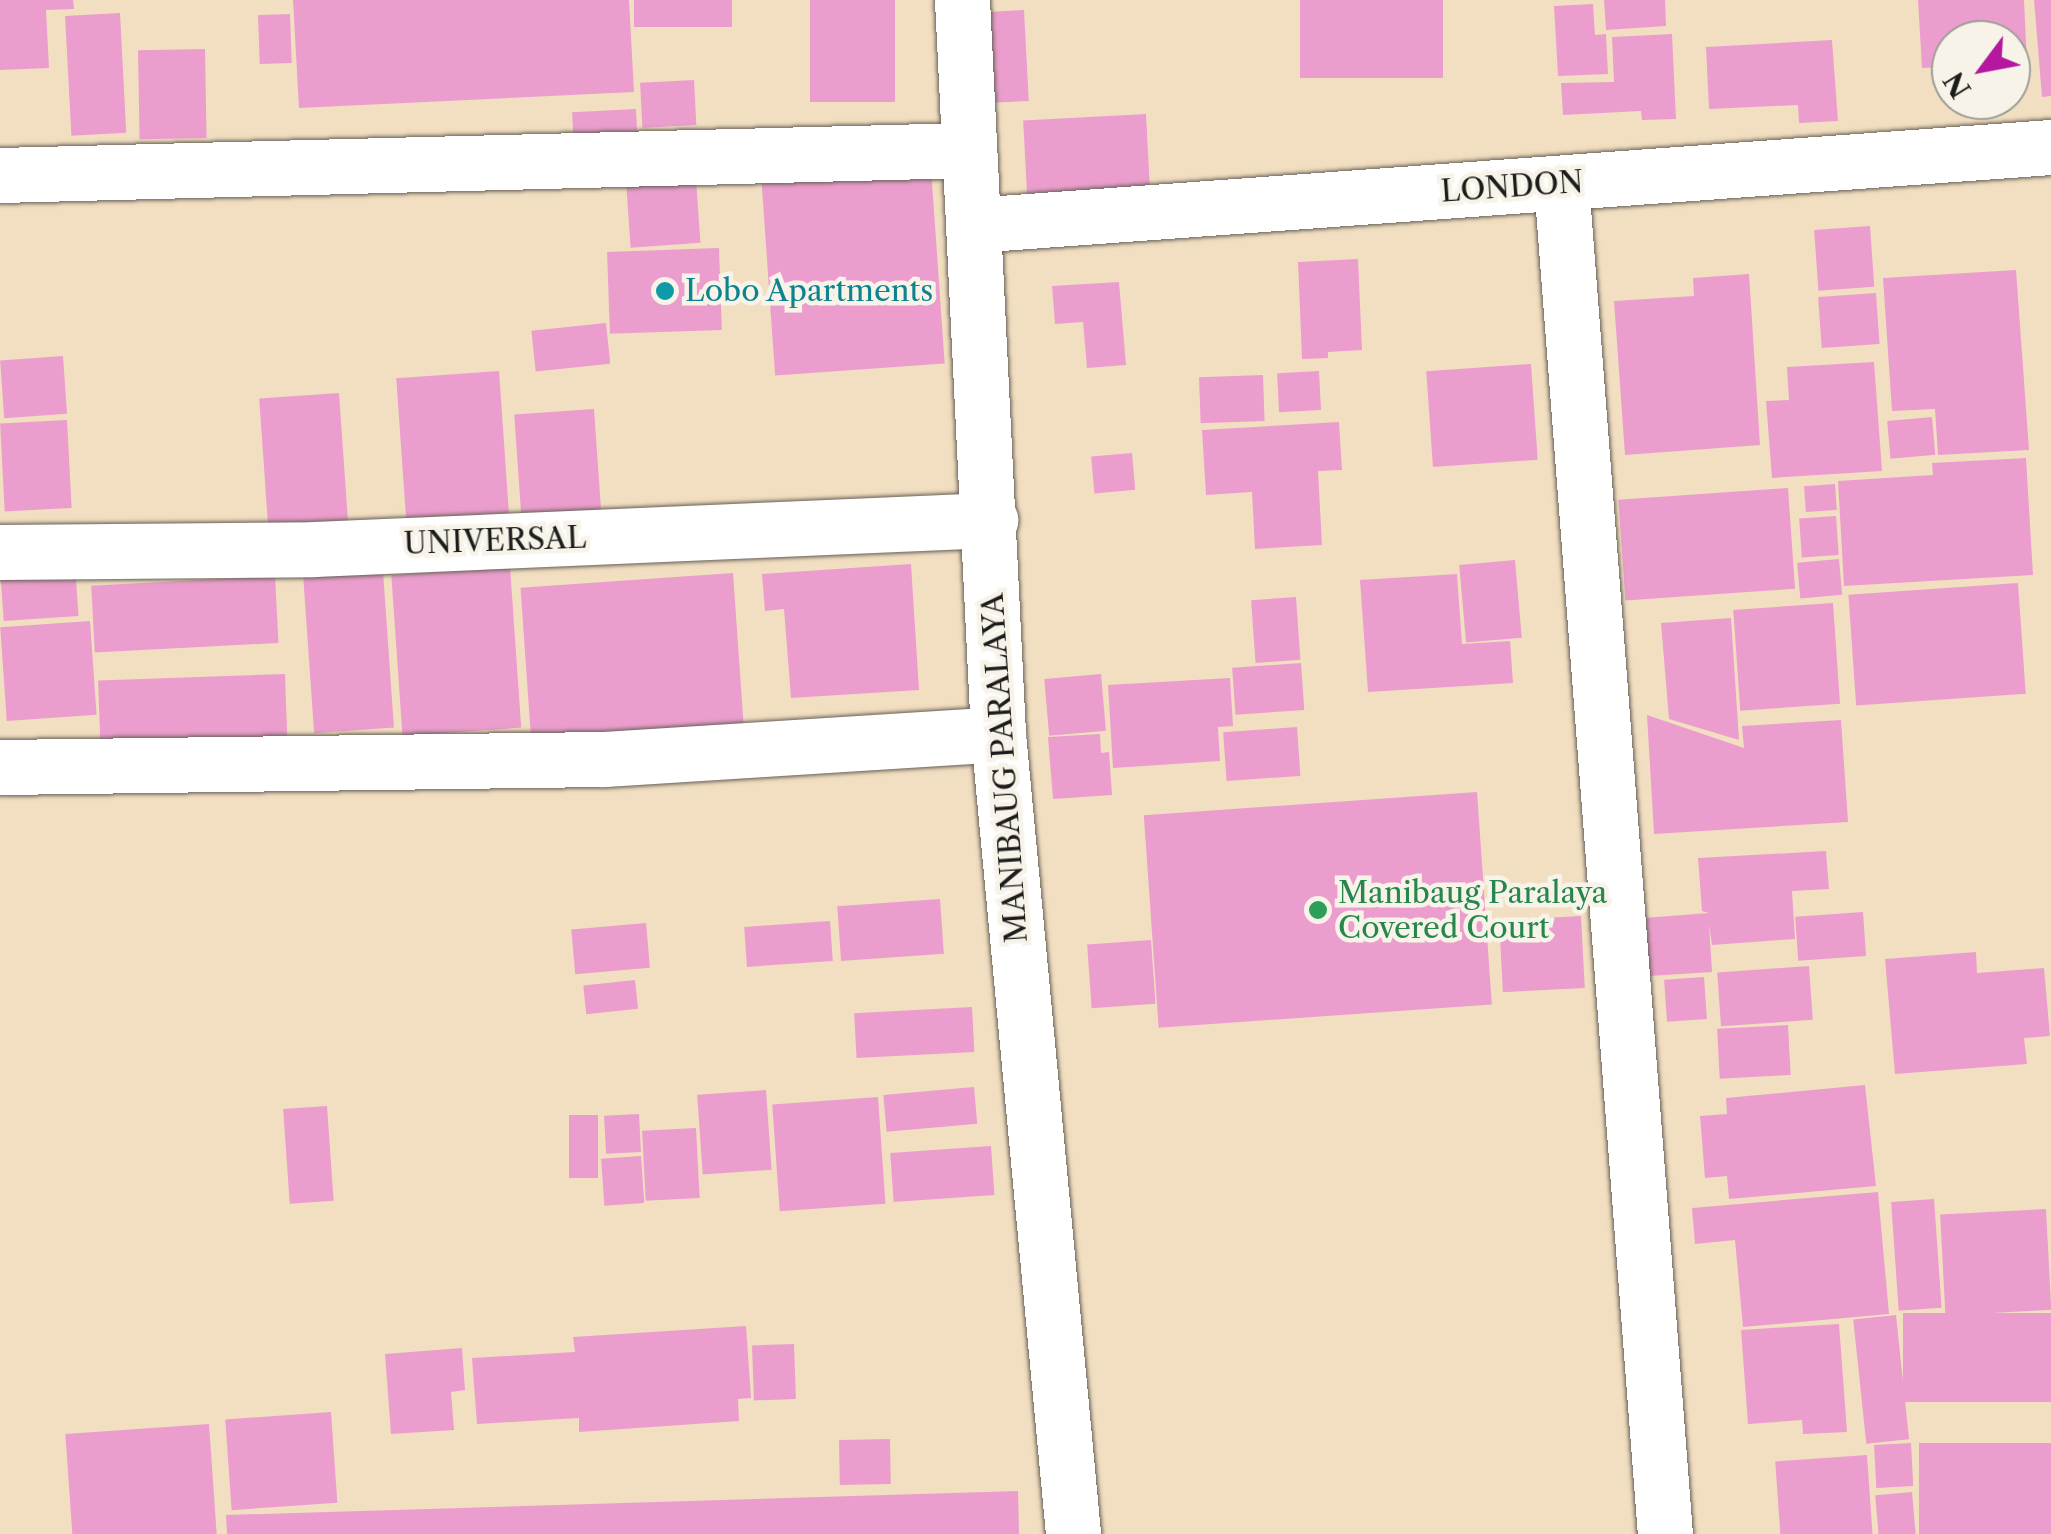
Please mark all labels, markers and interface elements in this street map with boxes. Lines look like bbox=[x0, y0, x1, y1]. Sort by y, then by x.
north arrow bbox=[1931, 20, 2031, 120]
text: N bbox=[1936, 66, 1978, 104]
street label: LONDON bbox=[1440, 164, 1584, 210]
place label: Lobo Apartments bbox=[685, 273, 934, 309]
marker: Lobo Apartments bbox=[654, 280, 676, 302]
street label: UNIVERSAL bbox=[403, 520, 587, 562]
street label: MANIBAUG PARALAYA bbox=[975, 592, 1035, 944]
place label: Manibaug Paralaya Covered Court bbox=[1338, 875, 1607, 946]
marker: Manibaug Paralaya Covered Court bbox=[1307, 899, 1329, 921]

